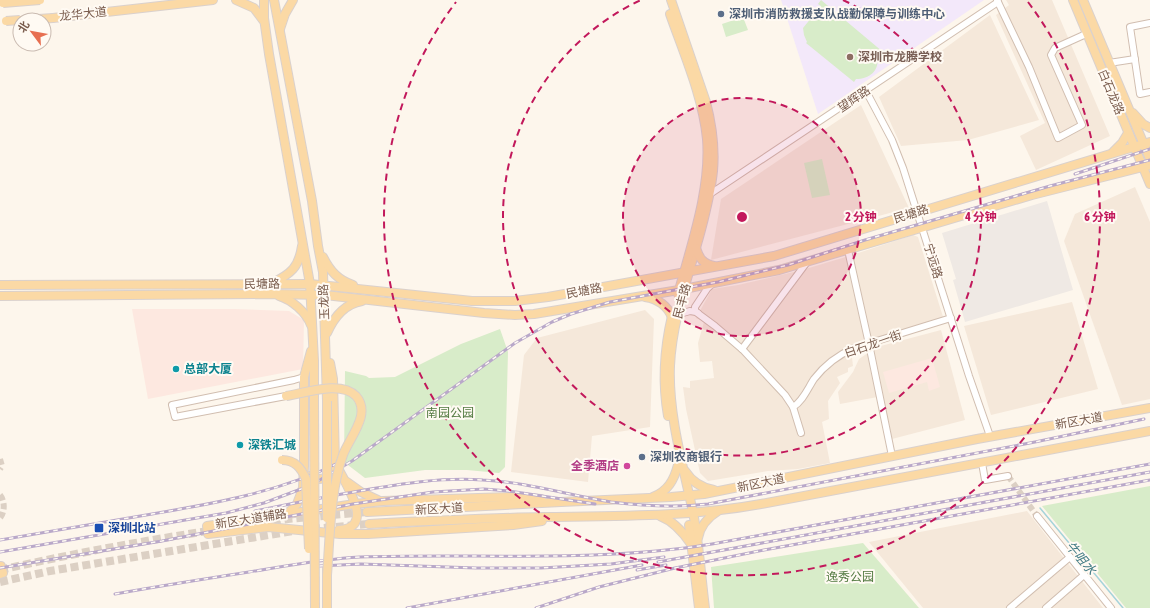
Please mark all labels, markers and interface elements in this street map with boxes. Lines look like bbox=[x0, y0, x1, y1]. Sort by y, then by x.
street label: 龙华大道 bbox=[58, 5, 108, 23]
place label: 深圳市消防救援支队战勤保障与训练中心 bbox=[729, 7, 945, 21]
marker: 深圳市消防救援支队战勤保障与训练中心 bbox=[716, 9, 726, 19]
north arrow bbox=[12, 12, 52, 52]
text: 北 bbox=[16, 19, 32, 35]
place label: 深圳市龙腾学校 bbox=[858, 50, 942, 64]
marker: 深圳市龙腾学校 bbox=[845, 52, 855, 62]
street label: 白石龙路 bbox=[1095, 67, 1127, 117]
street label: 望辉路 bbox=[835, 83, 873, 115]
street label: 民塘路 bbox=[892, 202, 930, 226]
centre of rings bbox=[735, 210, 749, 224]
text: 2 分钟 bbox=[845, 210, 877, 224]
text: 4 分钟 bbox=[964, 210, 997, 224]
text: 6 分钟 bbox=[1084, 210, 1116, 224]
street label: 宁远路 bbox=[921, 242, 945, 280]
street label: 民塘路 bbox=[244, 277, 280, 291]
street label: 民塘路 bbox=[565, 281, 603, 301]
street label: 民丰路 bbox=[671, 282, 693, 320]
street label: 玉龙路 bbox=[316, 284, 332, 320]
street label: 白石龙一街 bbox=[842, 328, 904, 360]
place label: 总部大厦 bbox=[184, 362, 232, 376]
marker: 总部大厦 bbox=[171, 364, 181, 374]
park label: 南园公园 bbox=[426, 406, 474, 420]
street label: 新区大道 bbox=[1054, 410, 1104, 432]
place label: 深铁汇城 bbox=[248, 438, 296, 452]
marker: 深铁汇城 bbox=[235, 440, 245, 450]
place label: 深圳农商银行 bbox=[650, 450, 722, 464]
marker: 深圳农商银行 bbox=[637, 452, 647, 462]
place label: 全季酒店 bbox=[571, 459, 619, 473]
marker: 全季酒店 bbox=[622, 461, 632, 471]
street label: 新区大道 bbox=[736, 471, 786, 495]
street label: 新区大道 bbox=[415, 501, 463, 517]
street label: 新区大道辅路 bbox=[214, 506, 288, 532]
place label: 深圳北站 bbox=[108, 521, 156, 535]
marker: 深圳北站 bbox=[93, 522, 105, 534]
water label: 牛咀水 bbox=[1063, 538, 1100, 579]
park label: 逸秀公园 bbox=[826, 570, 874, 584]

